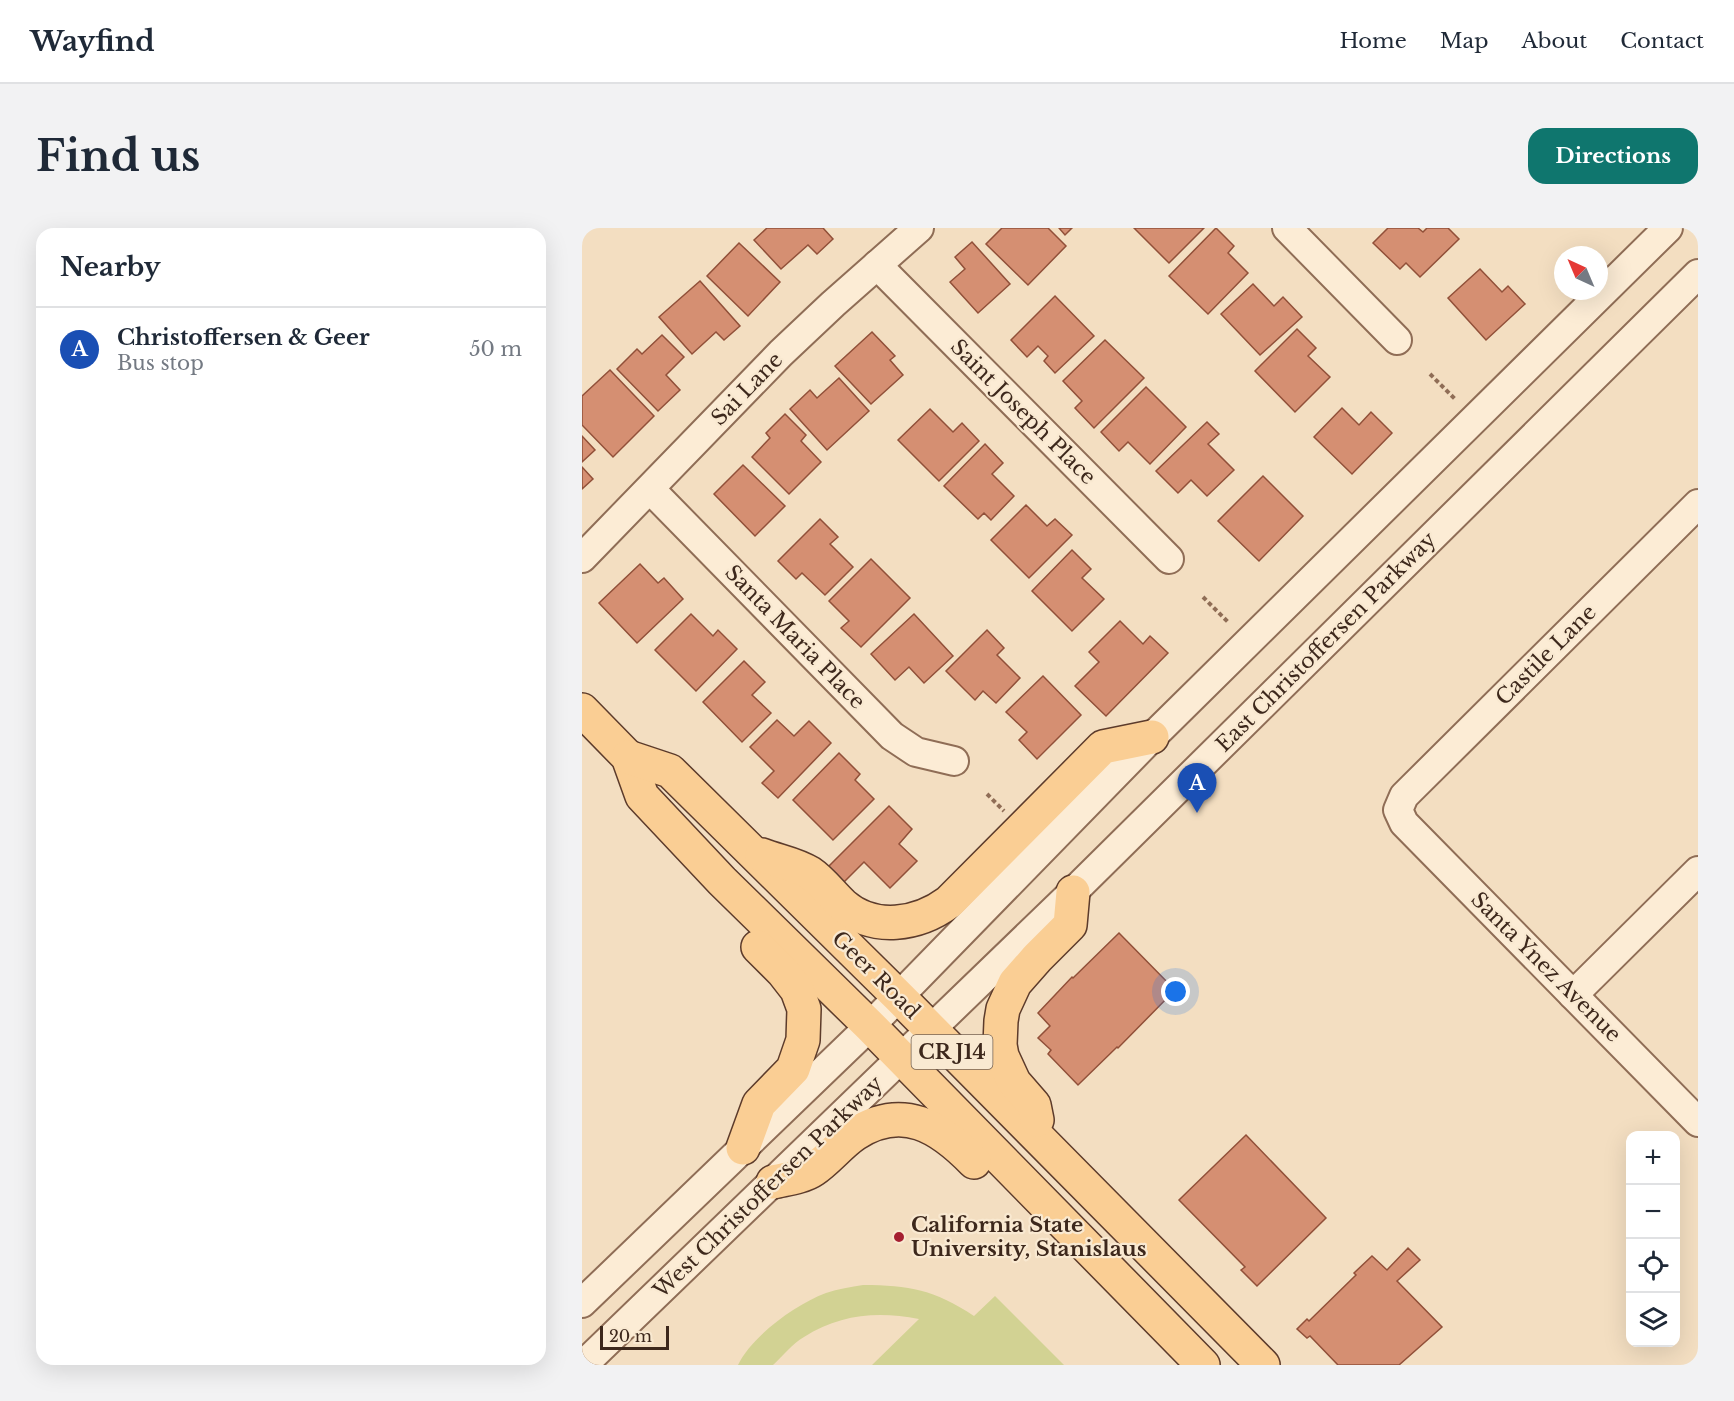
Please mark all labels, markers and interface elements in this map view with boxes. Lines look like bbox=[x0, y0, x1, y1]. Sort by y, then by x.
text: Wayfind bbox=[30, 24, 155, 59]
text: Home bbox=[1340, 28, 1407, 54]
text: Map bbox=[1440, 28, 1488, 54]
text: About bbox=[1521, 28, 1587, 54]
text: Contact bbox=[1620, 28, 1704, 54]
button: Directions bbox=[1528, 128, 1698, 184]
text: Find us bbox=[36, 130, 200, 182]
north arrow bbox=[1554, 246, 1608, 300]
text: Nearby bbox=[60, 251, 161, 283]
text: Christoffersen & Geer bbox=[117, 324, 370, 351]
street label: Saint Joseph Place bbox=[945, 334, 1101, 490]
text: A bbox=[71, 337, 88, 361]
text: 50 m bbox=[469, 337, 522, 361]
street label: Sai Lane bbox=[706, 347, 788, 431]
text: Bus stop bbox=[117, 351, 204, 375]
street label: East Christoffersen Parkway bbox=[1211, 526, 1442, 757]
street label: Santa Maria Place bbox=[720, 560, 870, 714]
street label: Castile Lane bbox=[1490, 599, 1602, 711]
pin: A bbox=[1178, 764, 1216, 813]
street label: Santa Ynez Avenue bbox=[1466, 887, 1626, 1047]
street label: Geer Road bbox=[827, 926, 925, 1024]
your location bbox=[1161, 977, 1190, 1006]
road number: CR J14 bbox=[912, 1035, 992, 1069]
street label: West Christoffersen Parkway bbox=[647, 1070, 888, 1304]
map controls bbox=[1626, 1131, 1680, 1347]
button: + bbox=[1626, 1131, 1680, 1185]
button: − bbox=[1626, 1185, 1680, 1239]
place label: California State University, Stanislaus bbox=[911, 1212, 1147, 1262]
marker: California State University, Stanislaus bbox=[892, 1230, 906, 1244]
button: locate bbox=[1626, 1239, 1680, 1293]
button: layers bbox=[1626, 1293, 1680, 1347]
scale bar bbox=[600, 1323, 669, 1350]
text: 20 m bbox=[609, 1326, 652, 1346]

